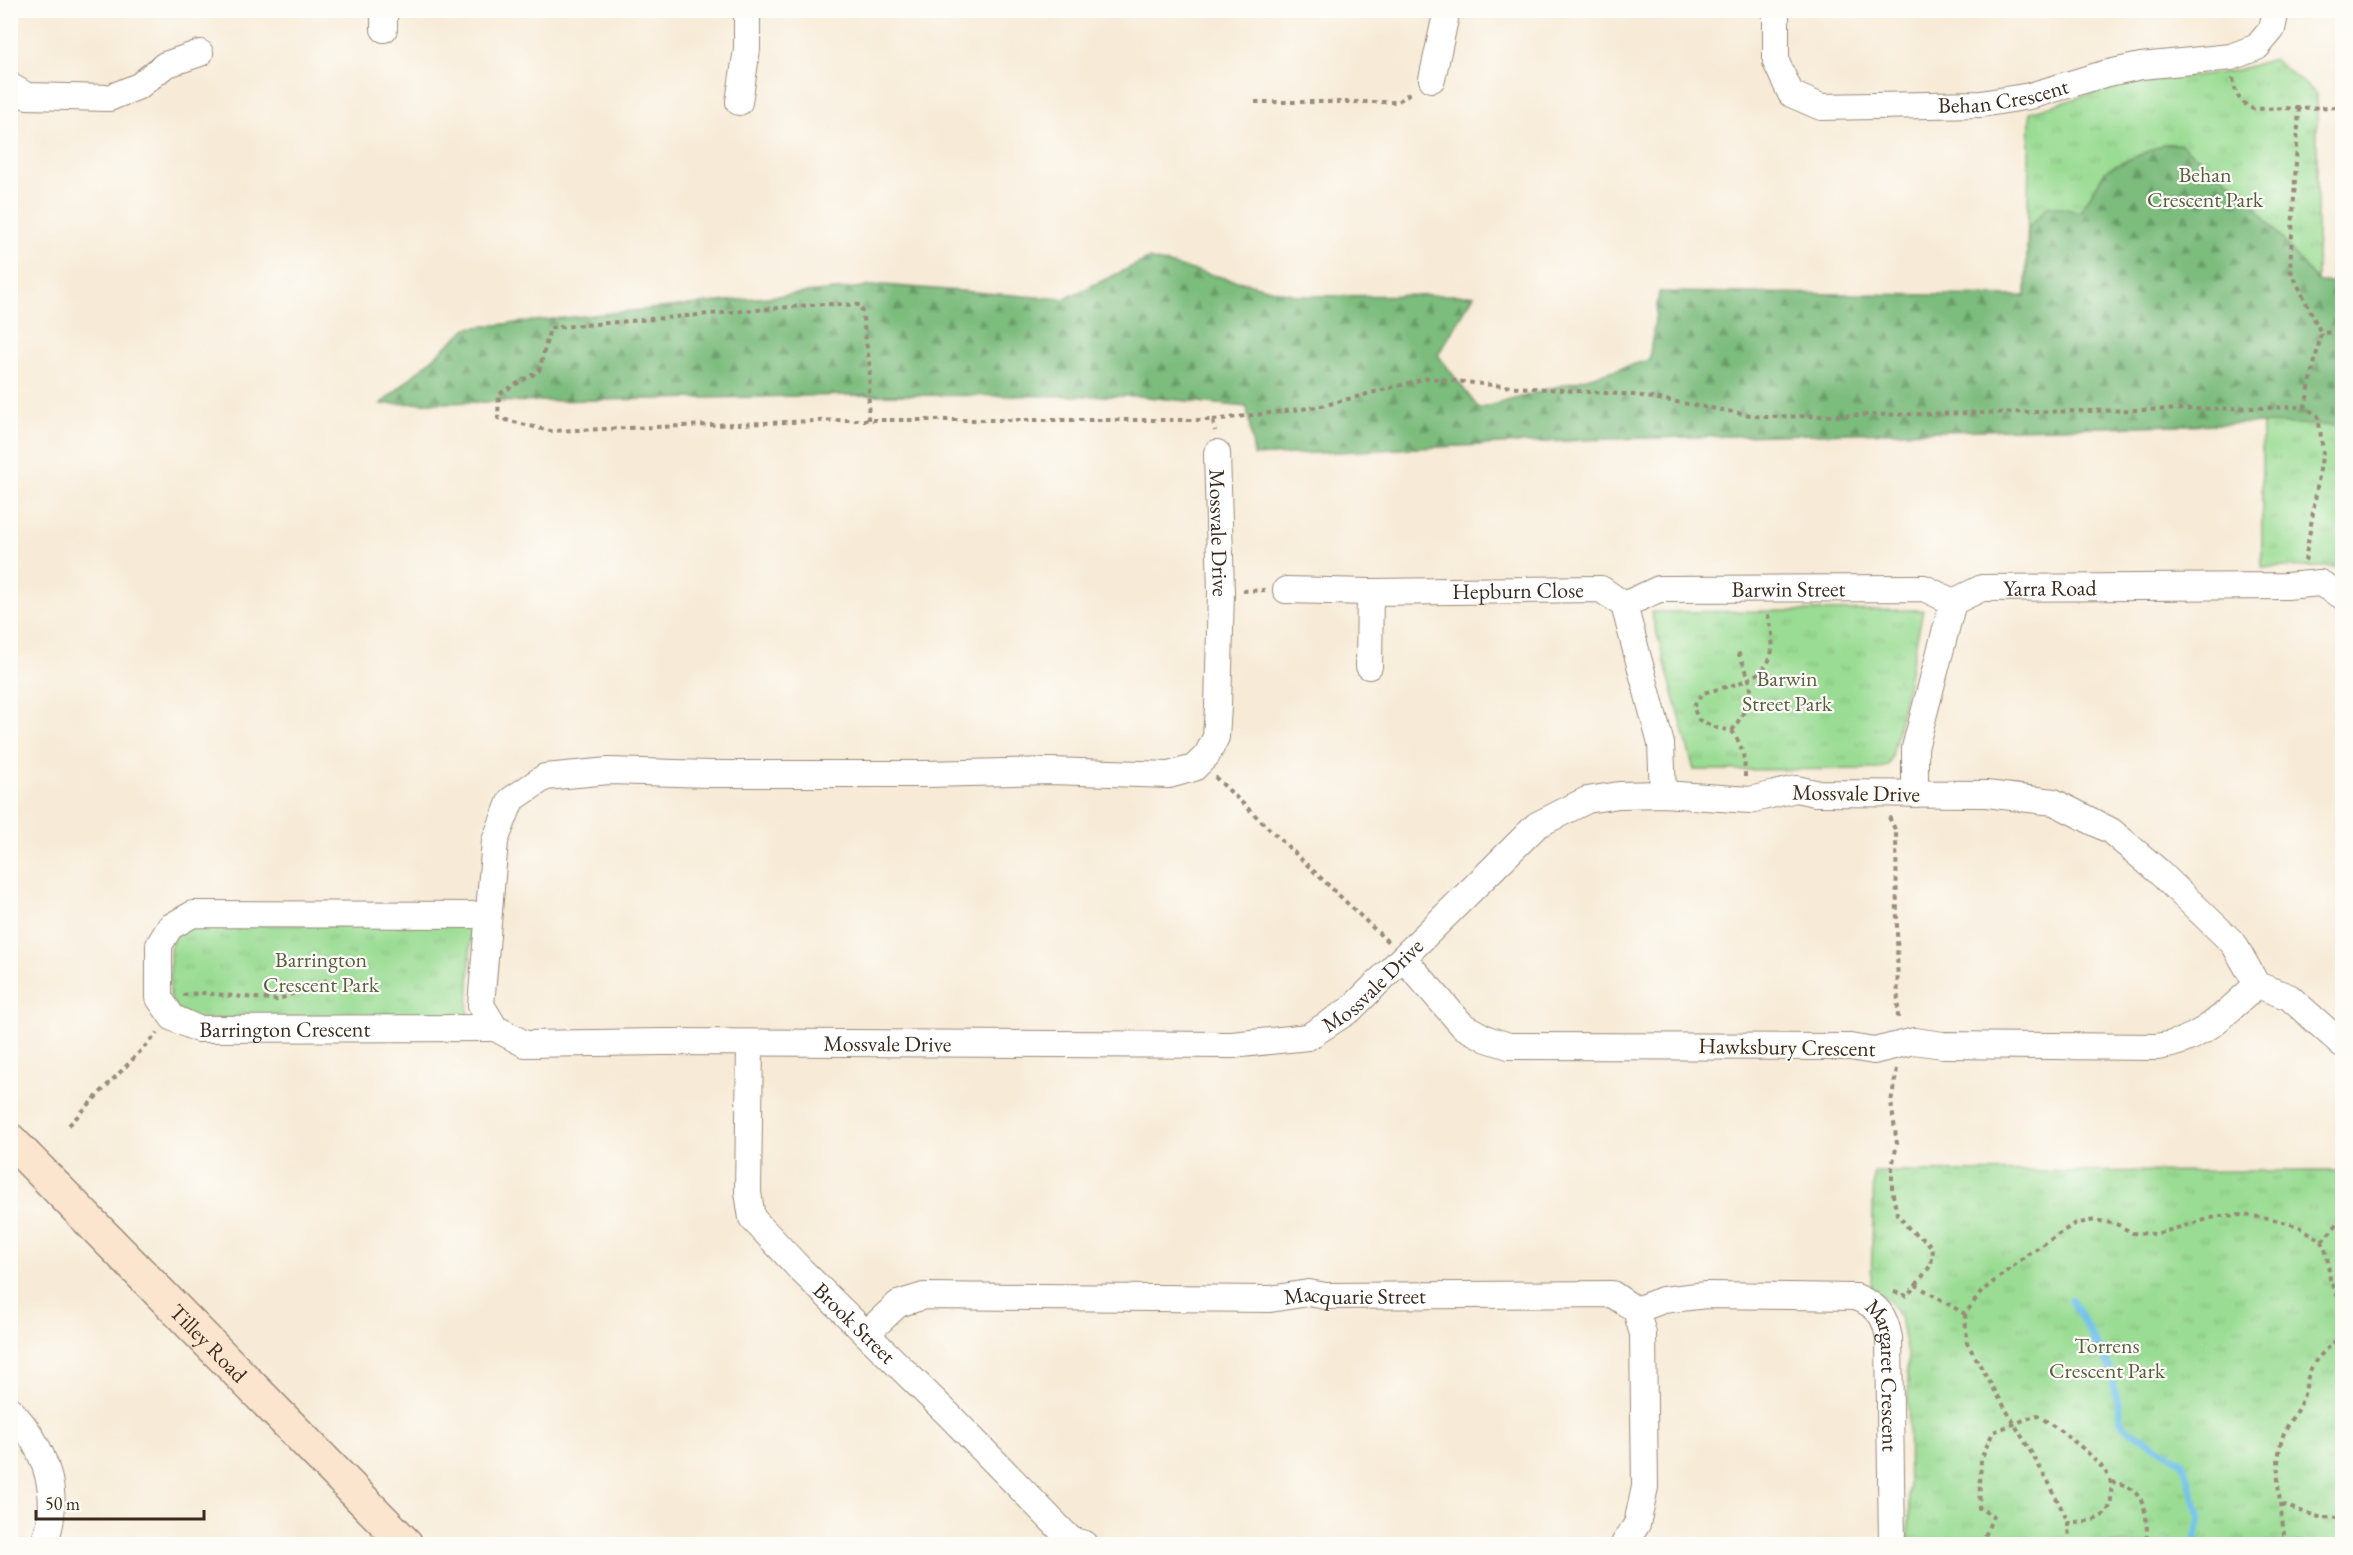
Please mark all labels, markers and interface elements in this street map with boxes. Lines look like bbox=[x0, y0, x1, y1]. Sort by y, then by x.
street label: Behan Crescent bbox=[1938, 71, 2072, 119]
park label: Behan Crescent Park bbox=[2147, 160, 2264, 214]
street label: Mossvale Drive bbox=[1203, 469, 1236, 598]
street label: Yarra Road bbox=[2003, 573, 2098, 602]
street label: Barwin Street bbox=[1731, 574, 1846, 603]
street label: Hepburn Close bbox=[1452, 575, 1584, 605]
park label: Barwin Street Park bbox=[1742, 664, 1833, 718]
street label: Mossvale Drive bbox=[1792, 777, 1921, 809]
street label: Mossvale Drive bbox=[1316, 931, 1429, 1039]
park label: Barrington Crescent Park bbox=[263, 945, 380, 999]
street label: Barrington Crescent bbox=[199, 1014, 370, 1043]
street label: Mossvale Drive bbox=[823, 1028, 952, 1058]
street label: Hawksbury Crescent bbox=[1698, 1031, 1876, 1063]
street label: Brook Street bbox=[807, 1276, 902, 1370]
street label: Macquarie Street bbox=[1282, 1278, 1426, 1311]
street label: Margaret Crescent bbox=[1859, 1292, 1905, 1452]
street label: Tilley Road bbox=[164, 1297, 255, 1389]
park label: Torrens Crescent Park bbox=[2049, 1331, 2166, 1385]
scale bar bbox=[36, 1483, 204, 1521]
text: 50 m bbox=[45, 1492, 80, 1515]

